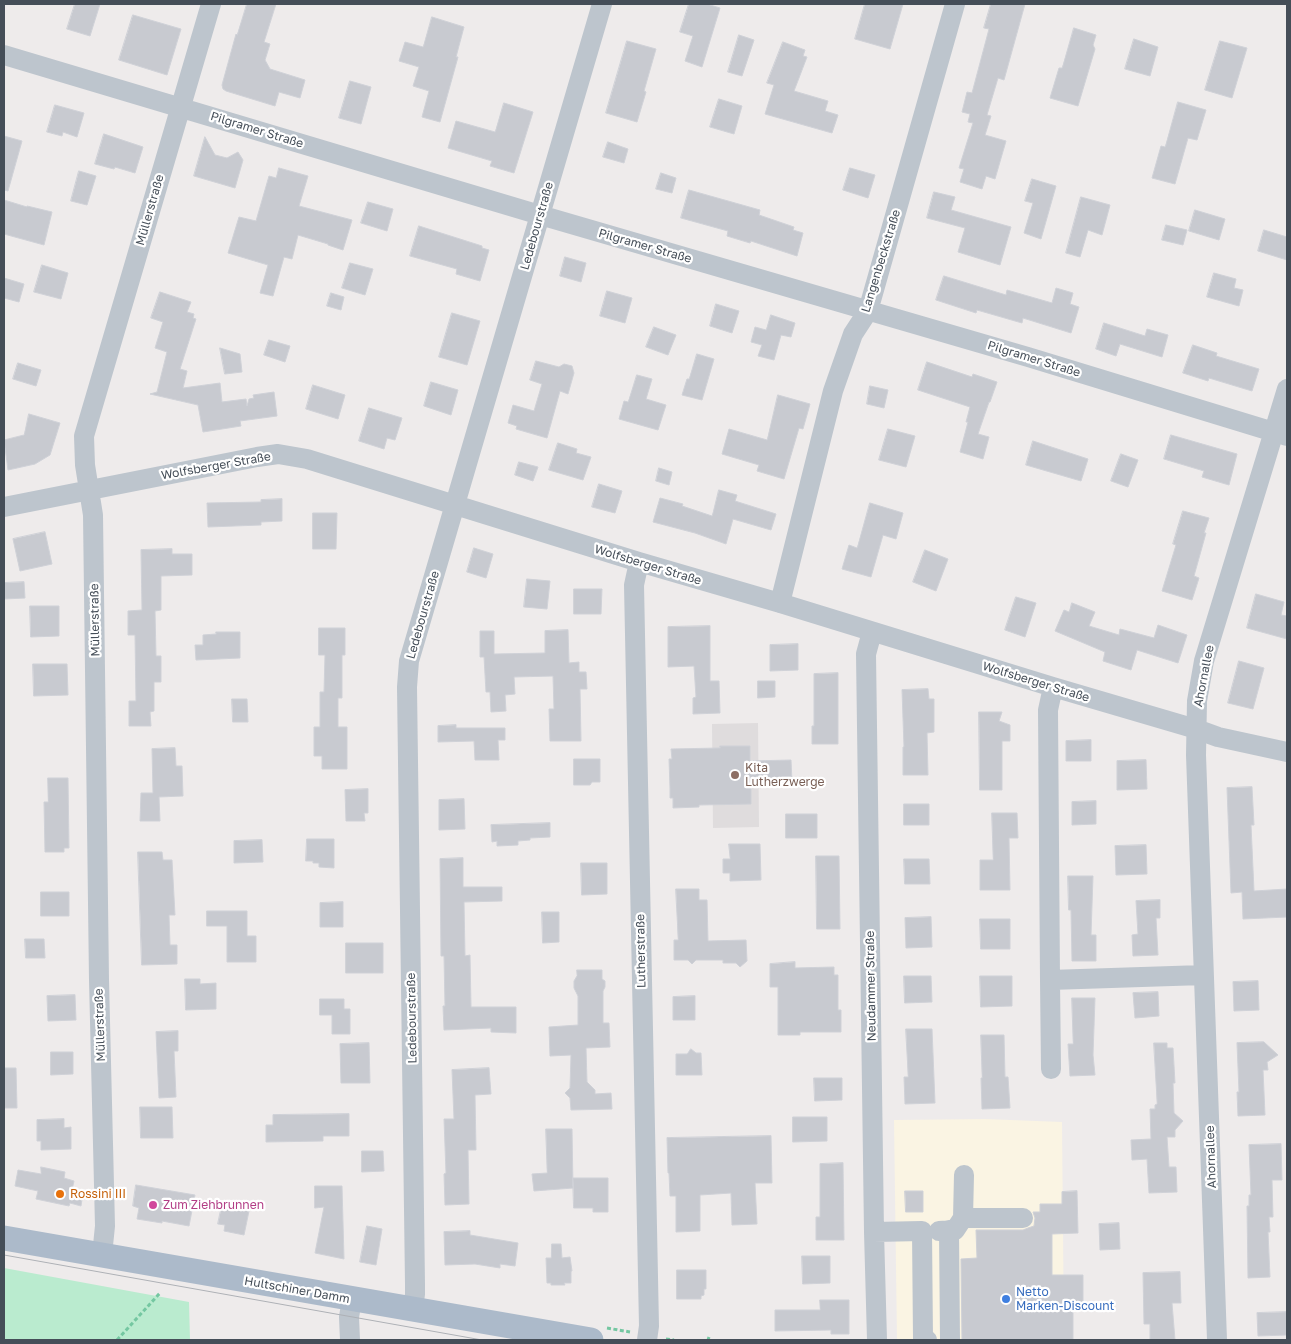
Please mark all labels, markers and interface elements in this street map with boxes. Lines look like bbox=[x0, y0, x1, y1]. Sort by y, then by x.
street label: Pilgramer Straße bbox=[209, 109, 305, 151]
street label: Müllerstraße bbox=[133, 173, 167, 247]
street label: Ledebourstraße bbox=[518, 180, 556, 272]
street label: Langenbeckstraße bbox=[858, 208, 904, 314]
street label: Pilgramer Straße bbox=[597, 226, 693, 266]
street label: Pilgramer Straße bbox=[986, 338, 1082, 380]
street label: Wolfsberger Straße bbox=[160, 449, 272, 483]
street label: Wolfsberger Straße bbox=[593, 542, 703, 588]
street label: Ledebourstraße bbox=[404, 569, 442, 661]
street label: Müllerstraße bbox=[87, 583, 103, 657]
street label: Ahornallee bbox=[1191, 644, 1217, 708]
street label: Wolfsberger Straße bbox=[981, 659, 1091, 705]
place label: Kita Lutherzwerge bbox=[745, 761, 824, 789]
marker: Kita Lutherzwerge bbox=[729, 769, 741, 781]
street label: Lutherstraße bbox=[633, 914, 649, 988]
street label: Neudammer Straße bbox=[863, 930, 879, 1042]
street label: Ledebourstraße bbox=[404, 972, 420, 1064]
street label: Müllerstraße bbox=[92, 988, 108, 1062]
street label: Ahornallee bbox=[1203, 1125, 1219, 1189]
place label: Rossini III bbox=[70, 1187, 126, 1201]
marker: Rossini III bbox=[54, 1188, 66, 1200]
place label: Zum Ziehbrunnen bbox=[163, 1198, 264, 1212]
marker: Zum Ziehbrunnen bbox=[147, 1199, 159, 1211]
street label: Hultschiner Damm bbox=[243, 1274, 351, 1306]
place label: Netto Marken-Discount bbox=[1016, 1285, 1114, 1313]
marker: Netto Marken-Discount bbox=[1000, 1293, 1012, 1305]

